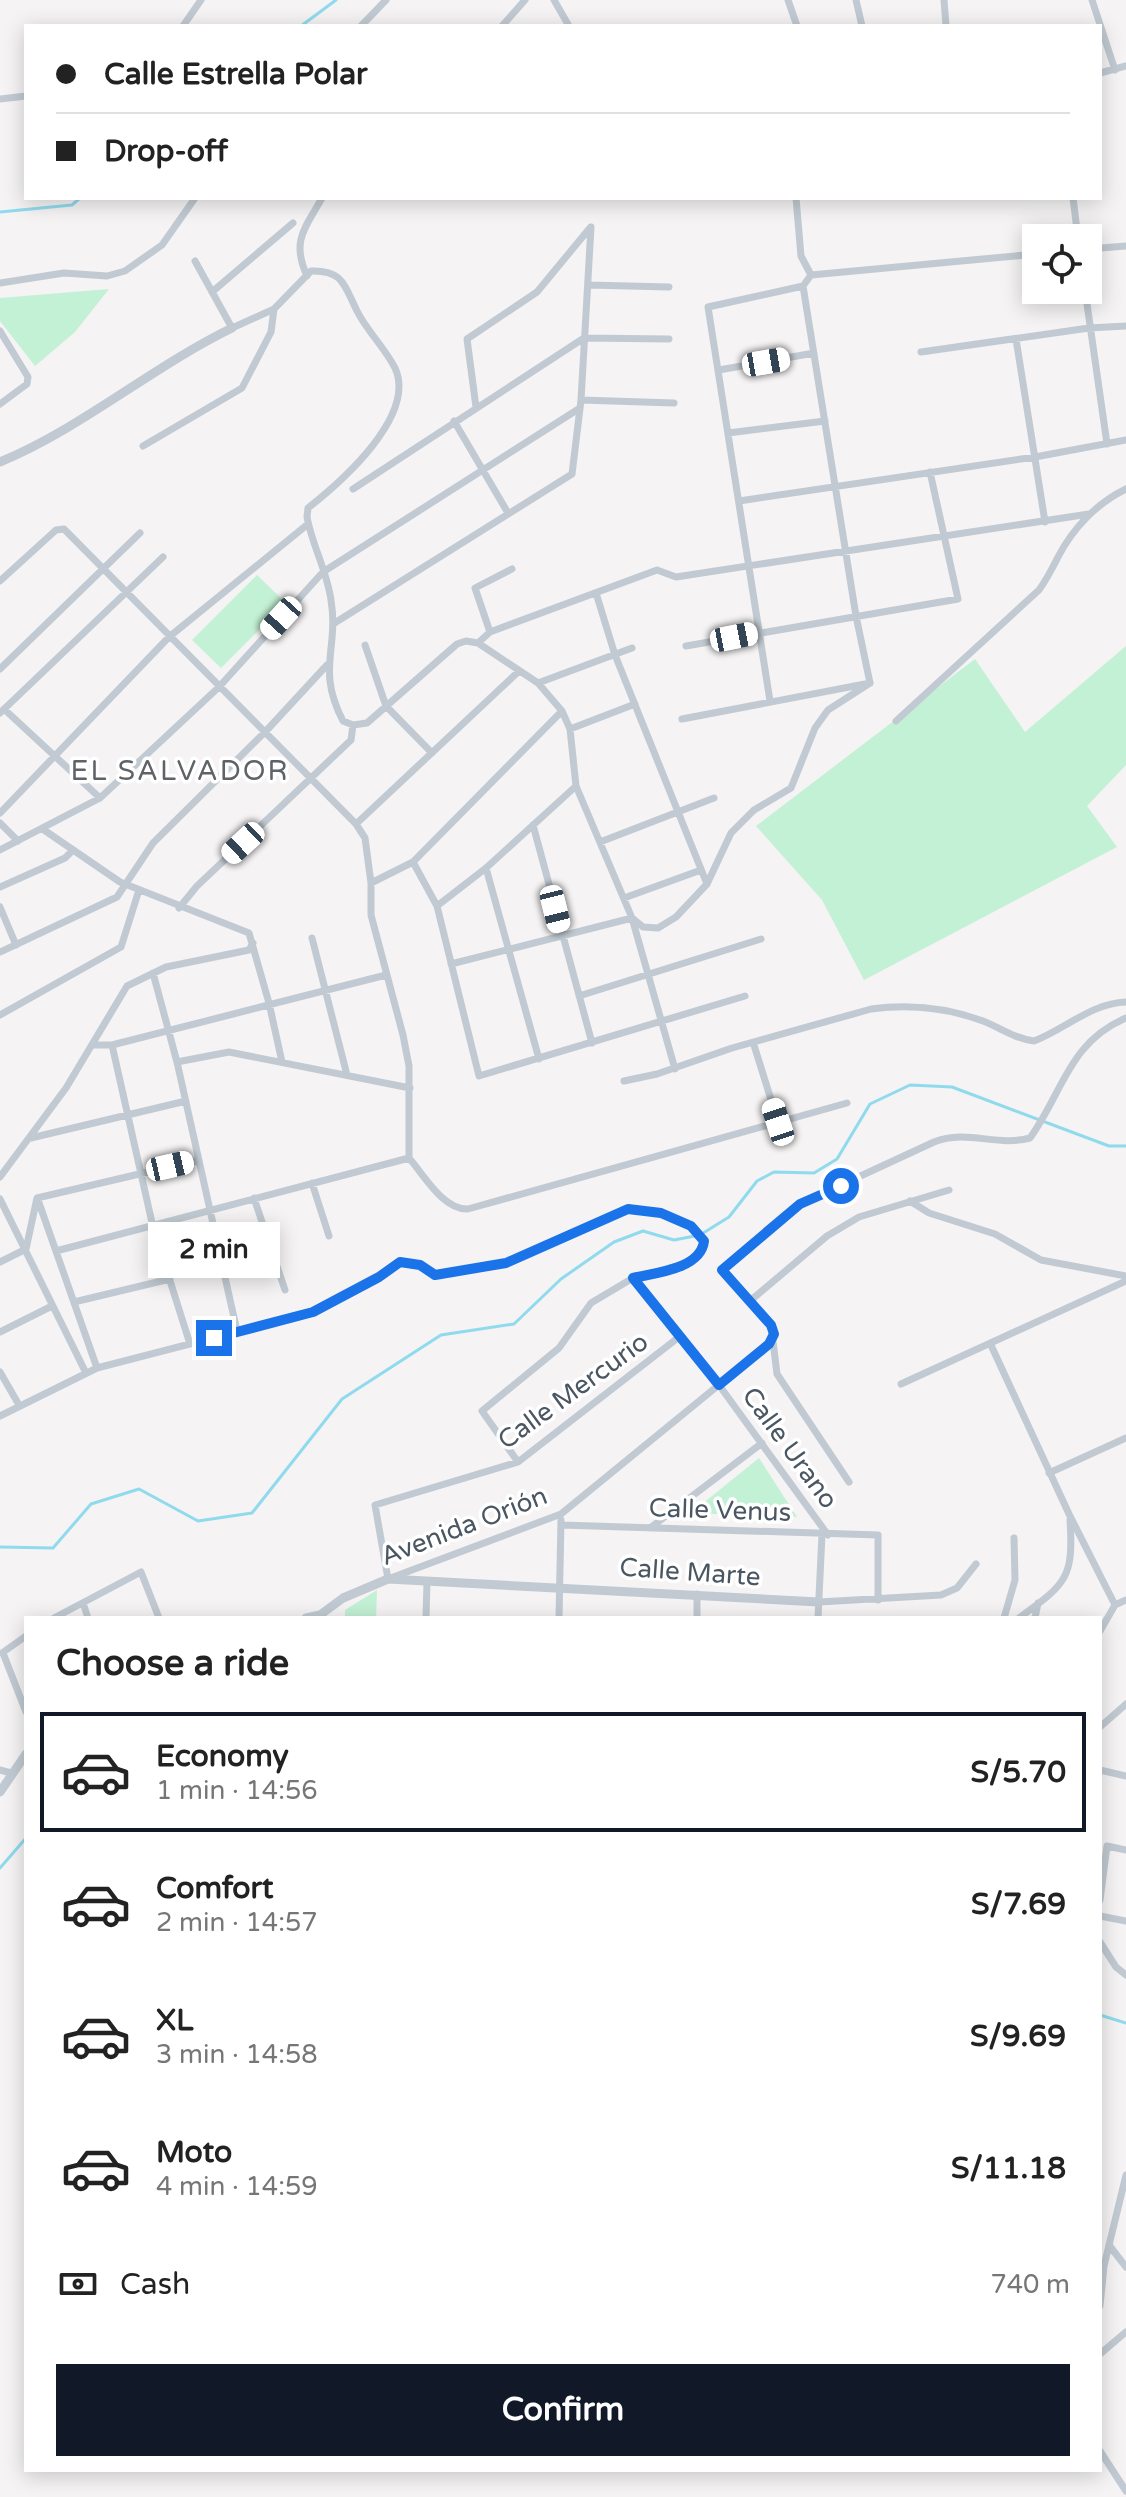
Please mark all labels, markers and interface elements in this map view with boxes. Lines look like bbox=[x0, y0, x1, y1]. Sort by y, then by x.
text: Calle Estrella Polar bbox=[104, 56, 368, 93]
text: Drop-off bbox=[104, 133, 228, 170]
map controls bbox=[1022, 224, 1102, 304]
button: locate bbox=[1022, 224, 1102, 304]
car bbox=[740, 346, 792, 378]
car bbox=[256, 592, 306, 644]
car bbox=[708, 621, 760, 653]
district label: EL SALVADOR bbox=[71, 754, 289, 788]
car bbox=[217, 818, 269, 868]
car bbox=[538, 883, 572, 935]
car bbox=[759, 1095, 797, 1149]
car bbox=[144, 1149, 196, 1183]
route start bbox=[823, 1168, 859, 1204]
callout: 2 min bbox=[148, 1222, 280, 1278]
text: 2 min bbox=[179, 1234, 249, 1265]
route end bbox=[196, 1320, 232, 1356]
street label: Calle Mercurio bbox=[492, 1326, 654, 1456]
street label: Calle Urano bbox=[736, 1381, 844, 1515]
street label: Avenida Orión bbox=[376, 1480, 552, 1572]
street label: Calle Venus bbox=[648, 1492, 792, 1528]
street label: Calle Marte bbox=[618, 1552, 762, 1592]
text: Choose a ride bbox=[56, 1642, 289, 1685]
icon: car bbox=[60, 1736, 132, 1808]
text: Economy bbox=[156, 1738, 289, 1775]
text: S/5.70 bbox=[971, 1754, 1066, 1791]
text: 1 min · 14:56 bbox=[156, 1775, 318, 1806]
icon: car bbox=[60, 1868, 132, 1940]
text: Comfort bbox=[156, 1870, 274, 1907]
text: S/7.69 bbox=[971, 1886, 1066, 1923]
text: 2 min · 14:57 bbox=[156, 1907, 318, 1938]
icon: car bbox=[60, 2000, 132, 2072]
text: XL bbox=[156, 2002, 193, 2039]
text: S/9.69 bbox=[970, 2018, 1066, 2055]
text: 3 min · 14:58 bbox=[156, 2039, 318, 2070]
icon: car bbox=[60, 2132, 132, 2204]
text: Moto bbox=[156, 2134, 232, 2171]
text: S/11.18 bbox=[951, 2150, 1066, 2187]
text: 4 min · 14:59 bbox=[156, 2171, 318, 2202]
icon: cash bbox=[56, 2262, 100, 2306]
text: Cash bbox=[120, 2266, 190, 2303]
text: 740 m bbox=[990, 2269, 1070, 2300]
button: Confirm bbox=[56, 2364, 1070, 2456]

